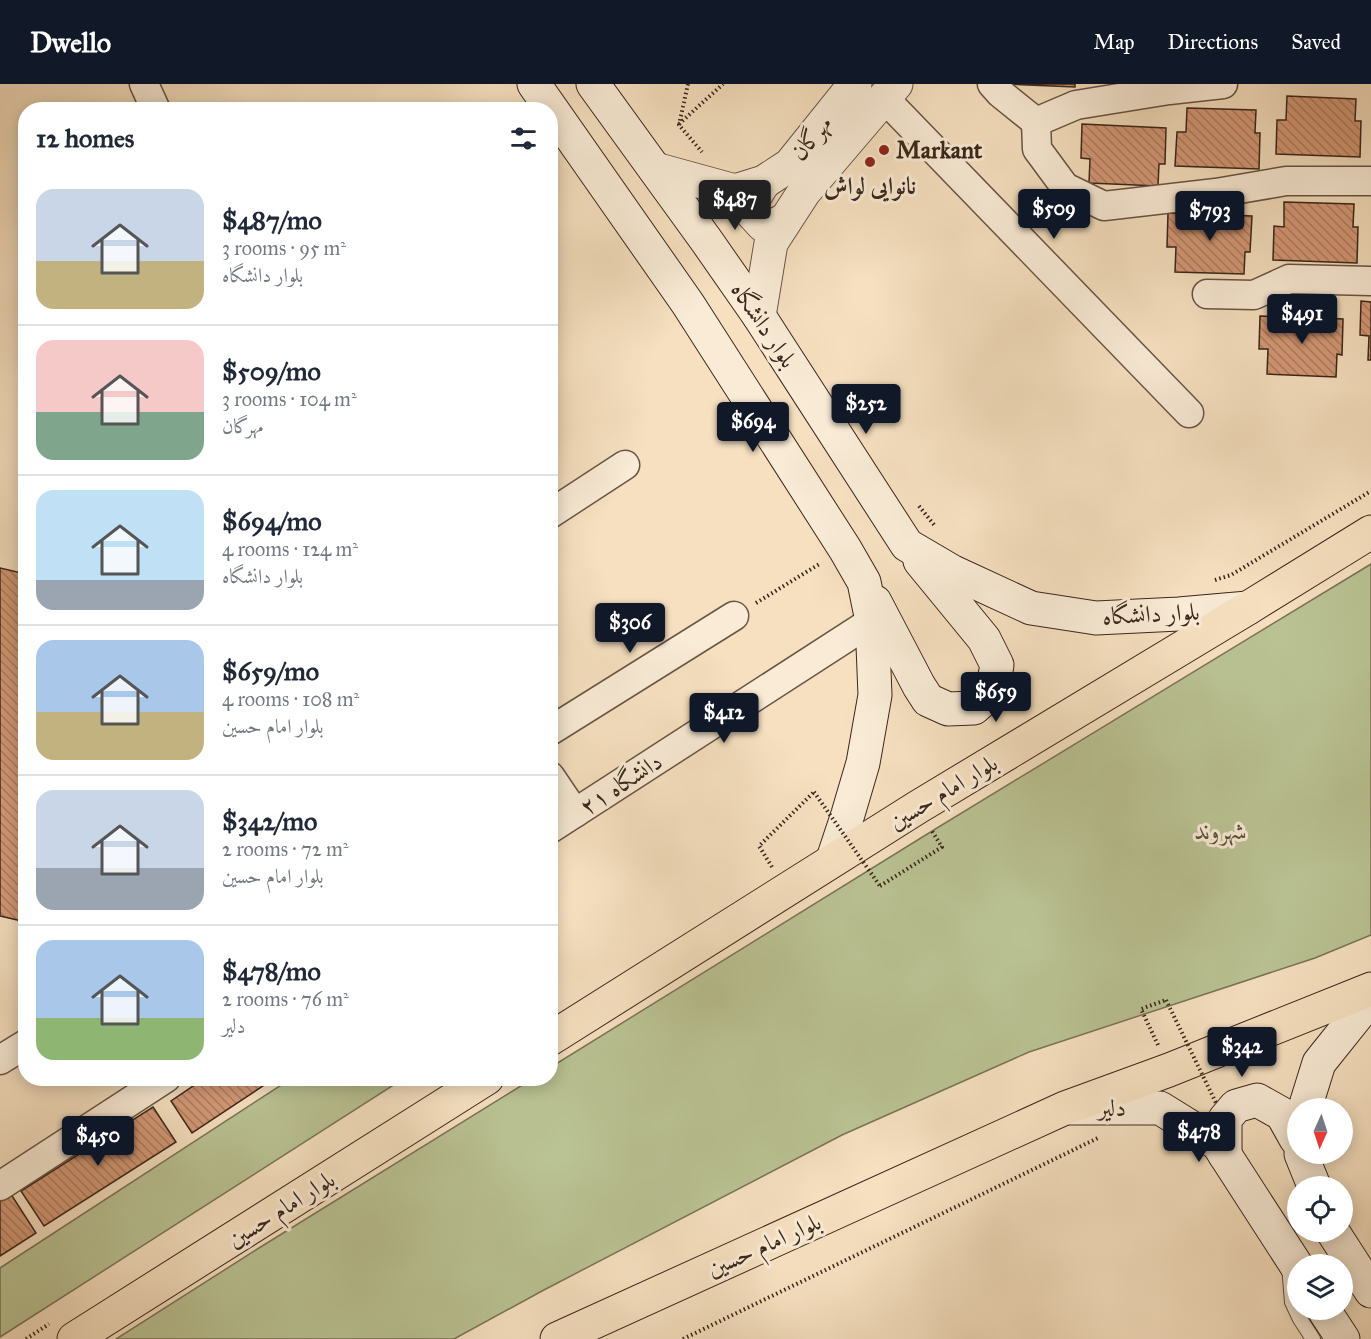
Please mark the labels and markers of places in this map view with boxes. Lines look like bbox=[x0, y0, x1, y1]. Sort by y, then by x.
place label: Markant bbox=[896, 135, 983, 165]
marker: Markant bbox=[877, 143, 891, 157]
marker: نانوایی لواش bbox=[863, 155, 877, 169]
place label: نانوایی لواش bbox=[824, 171, 916, 202]
pin: $487 bbox=[699, 180, 771, 231]
pin: $509 bbox=[1018, 189, 1090, 240]
pin: $793 bbox=[1174, 191, 1246, 242]
pin: $491 bbox=[1266, 294, 1338, 345]
pin: $252 bbox=[830, 384, 902, 435]
pin: $694 bbox=[717, 402, 789, 453]
pin: $306 bbox=[594, 603, 666, 654]
pin: $659 bbox=[960, 672, 1032, 723]
pin: $412 bbox=[688, 693, 760, 744]
pin: $342 bbox=[1206, 1027, 1278, 1078]
pin: $478 bbox=[1163, 1112, 1235, 1163]
pin: $450 bbox=[62, 1116, 134, 1167]

